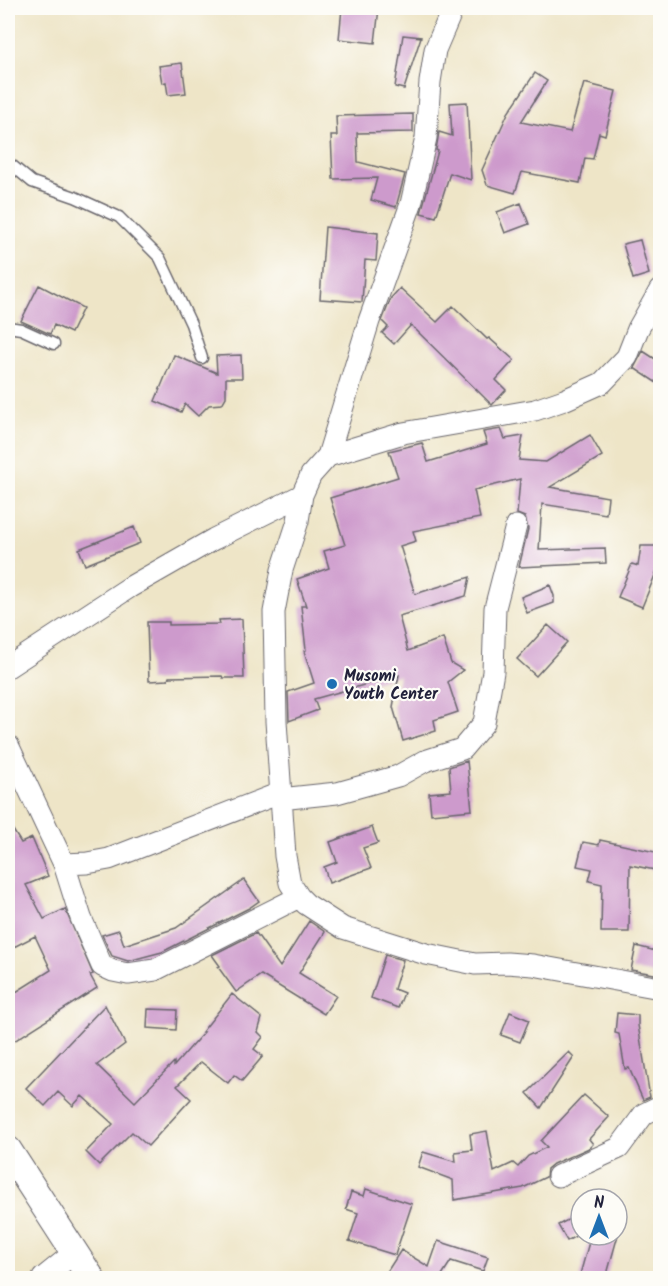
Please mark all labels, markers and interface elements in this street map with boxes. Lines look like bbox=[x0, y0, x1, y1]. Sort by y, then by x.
place label: Musomi Youth Center bbox=[344, 664, 439, 707]
marker: Musomi Youth Center bbox=[325, 677, 339, 691]
north arrow bbox=[569, 1187, 629, 1247]
text: N bbox=[594, 1191, 604, 1216]

